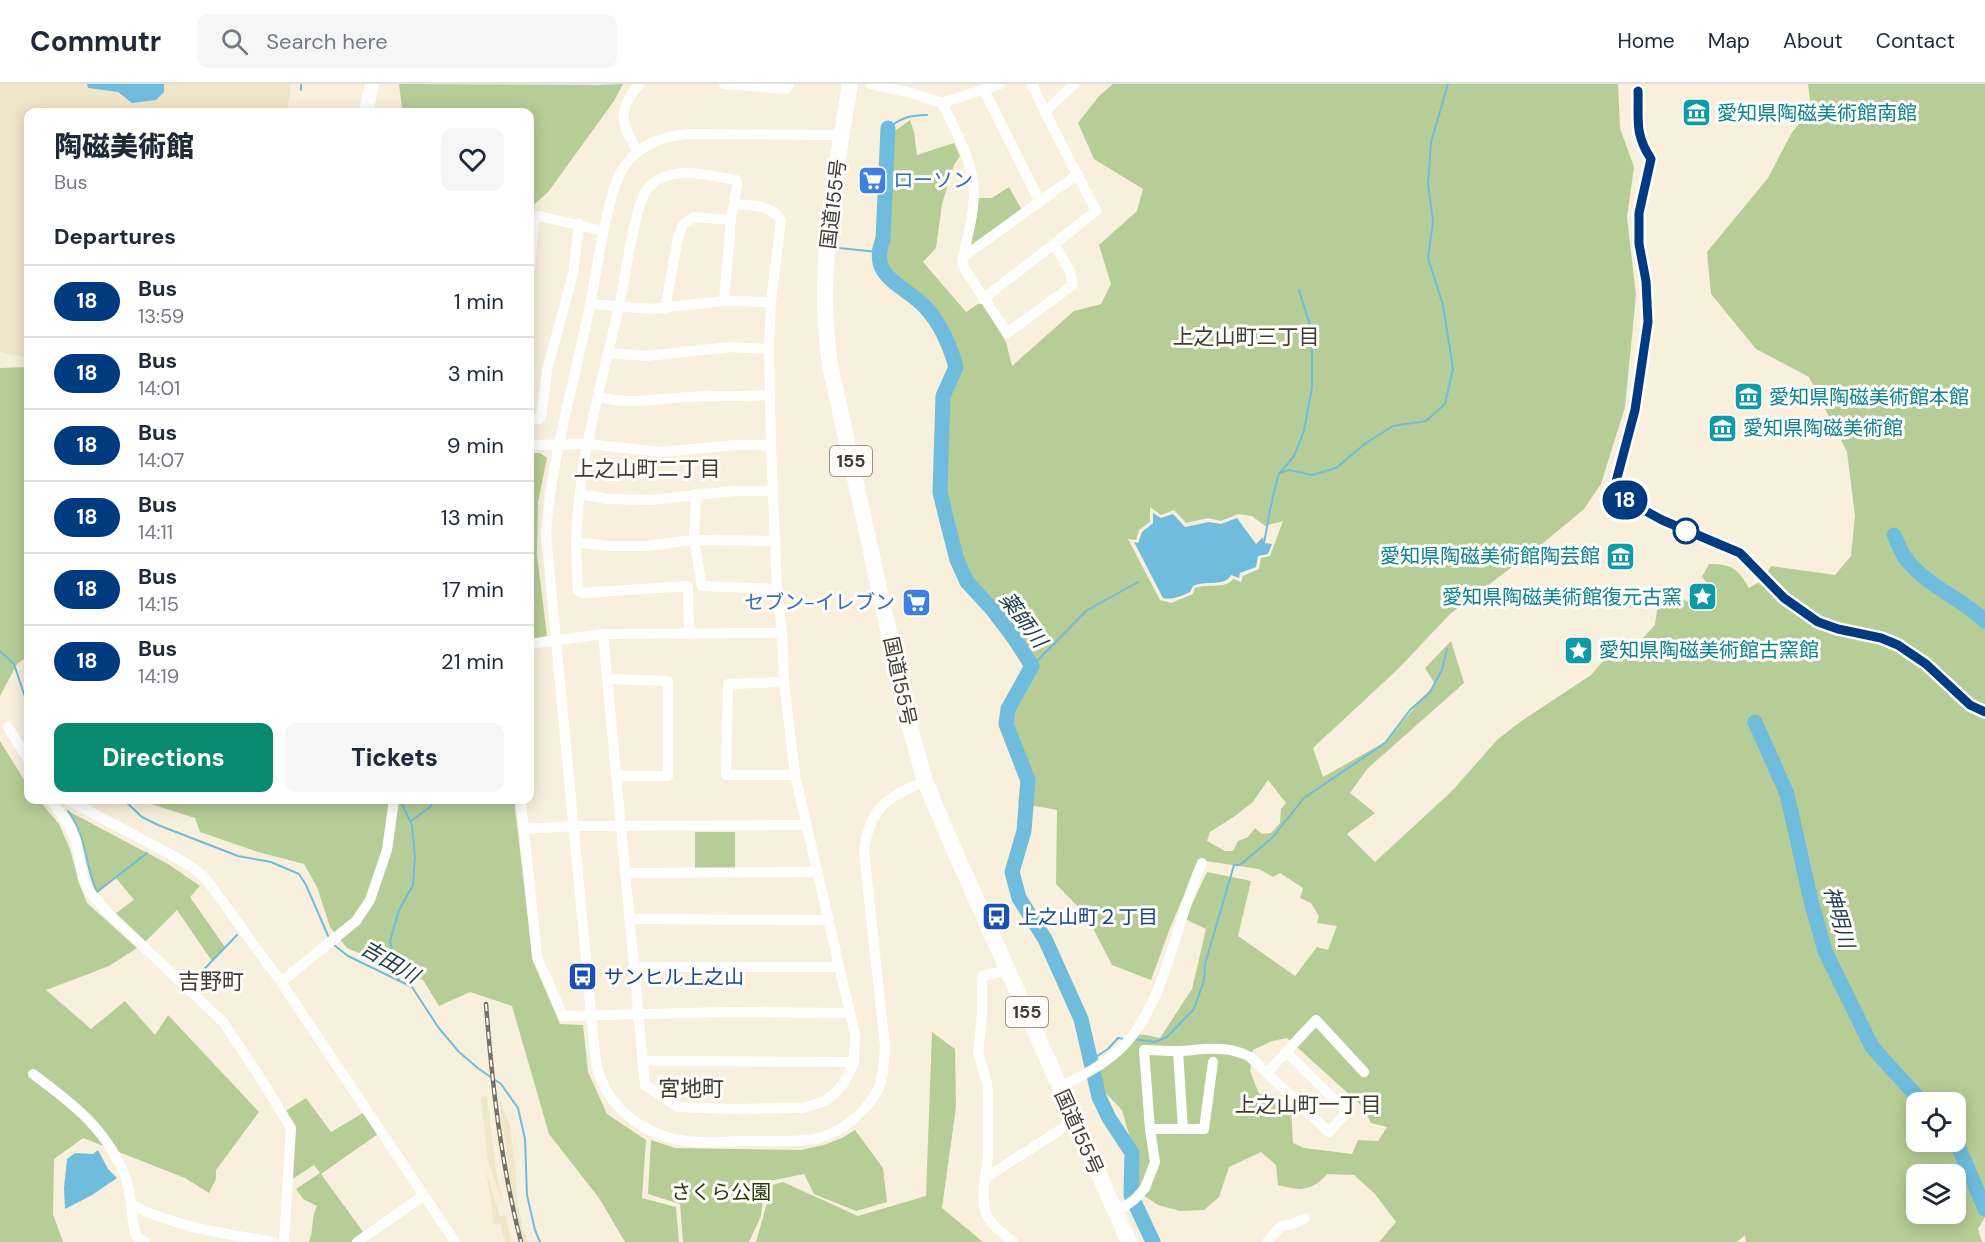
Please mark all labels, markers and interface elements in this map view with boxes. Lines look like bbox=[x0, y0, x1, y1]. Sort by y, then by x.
search box bbox=[197, 14, 617, 68]
text: Commutr bbox=[30, 23, 161, 60]
icon: search bbox=[218, 25, 251, 58]
text: Search here bbox=[266, 27, 388, 56]
text: Home bbox=[1617, 27, 1675, 55]
text: Map bbox=[1708, 27, 1750, 55]
text: About bbox=[1783, 27, 1843, 55]
text: Contact bbox=[1876, 27, 1955, 55]
museum icon: 愛知県陶磁美術館南館 bbox=[1680, 97, 1712, 129]
place label: 愛知県陶磁美術館南館 bbox=[1717, 100, 1917, 126]
text: 陶磁美術館 bbox=[54, 128, 194, 165]
button: heart bbox=[441, 128, 504, 191]
street label: 国道155号 bbox=[815, 157, 851, 251]
supermarket icon: ローソン bbox=[856, 164, 888, 196]
place label: ローソン bbox=[893, 167, 973, 193]
text: Bus bbox=[54, 169, 88, 195]
text: Departures bbox=[54, 222, 176, 251]
text: Bus bbox=[138, 274, 177, 303]
text: 18 bbox=[77, 287, 97, 315]
text: 1 min bbox=[454, 287, 504, 316]
text: 13:59 bbox=[138, 303, 184, 329]
district label: 上之山町三丁目 bbox=[1173, 323, 1320, 351]
text: Bus bbox=[138, 346, 177, 375]
text: 18 bbox=[77, 359, 97, 387]
text: 3 min bbox=[448, 359, 504, 388]
text: 14:01 bbox=[138, 375, 180, 401]
museum icon: 愛知県陶磁美術館本館 bbox=[1732, 381, 1764, 413]
place label: 愛知県陶磁美術館本館 bbox=[1769, 384, 1969, 410]
museum icon: 愛知県陶磁美術館 bbox=[1706, 412, 1738, 444]
place label: 愛知県陶磁美術館 bbox=[1743, 415, 1903, 441]
text: Bus bbox=[138, 418, 177, 447]
text: 18 bbox=[77, 431, 97, 459]
text: 9 min bbox=[447, 431, 504, 460]
road number: 155 bbox=[830, 446, 872, 476]
text: 14:07 bbox=[138, 447, 185, 473]
district label: 上之山町二丁目 bbox=[574, 455, 721, 483]
line badge: 18 bbox=[1598, 480, 1652, 520]
text: 18 bbox=[1615, 486, 1635, 514]
text: Bus bbox=[138, 490, 177, 519]
text: 18 bbox=[77, 503, 97, 531]
text: 13 min bbox=[441, 503, 504, 532]
unlabelled marker bbox=[1673, 518, 1699, 544]
text: 14:11 bbox=[138, 519, 173, 545]
museum icon: 愛知県陶磁美術館陶芸館 bbox=[1605, 540, 1637, 572]
place label: 愛知県陶磁美術館陶芸館 bbox=[1380, 543, 1600, 569]
text: Bus bbox=[138, 562, 177, 591]
text: 18 bbox=[77, 575, 97, 603]
text: 17 min bbox=[442, 575, 504, 604]
place icon: 愛知県陶磁美術館復元古窯 bbox=[1687, 581, 1719, 613]
place label: 愛知県陶磁美術館復元古窯 bbox=[1442, 584, 1682, 610]
supermarket icon: セブン-イレブン bbox=[900, 586, 932, 618]
water label: 薬師川 bbox=[993, 586, 1054, 655]
place label: セブン-イレブン bbox=[744, 589, 895, 615]
text: 14:15 bbox=[138, 591, 179, 617]
text: Bus bbox=[138, 634, 177, 663]
street label: 国道155号 bbox=[878, 634, 922, 728]
place icon: 愛知県陶磁美術館古窯館 bbox=[1562, 634, 1594, 666]
place label: 愛知県陶磁美術館古窯館 bbox=[1599, 637, 1819, 663]
text: 18 bbox=[77, 647, 97, 675]
text: 21 min bbox=[441, 647, 504, 676]
text: 14:19 bbox=[138, 663, 179, 689]
button: Directions bbox=[54, 723, 273, 792]
button: Tickets bbox=[285, 723, 504, 792]
water label: 神明川 bbox=[1817, 883, 1861, 953]
bus stop icon: 上之山町２丁目 bbox=[981, 901, 1013, 933]
place label: 上之山町２丁目 bbox=[1018, 904, 1158, 930]
water label: 吉田川 bbox=[356, 934, 426, 991]
bus stop icon: サンヒル上之山 bbox=[567, 961, 599, 993]
place label: サンヒル上之山 bbox=[604, 964, 744, 990]
district label: 吉野町 bbox=[178, 967, 244, 996]
road number: 155 bbox=[1006, 997, 1048, 1027]
district label: 宮地町 bbox=[658, 1074, 724, 1103]
street label: 国道155号 bbox=[1049, 1085, 1109, 1179]
district label: 上之山町一丁目 bbox=[1235, 1091, 1382, 1119]
map controls bbox=[1906, 1092, 1966, 1224]
button: locate bbox=[1906, 1092, 1966, 1152]
button: layers bbox=[1906, 1164, 1966, 1224]
park label: さくら公園 bbox=[671, 1179, 771, 1205]

